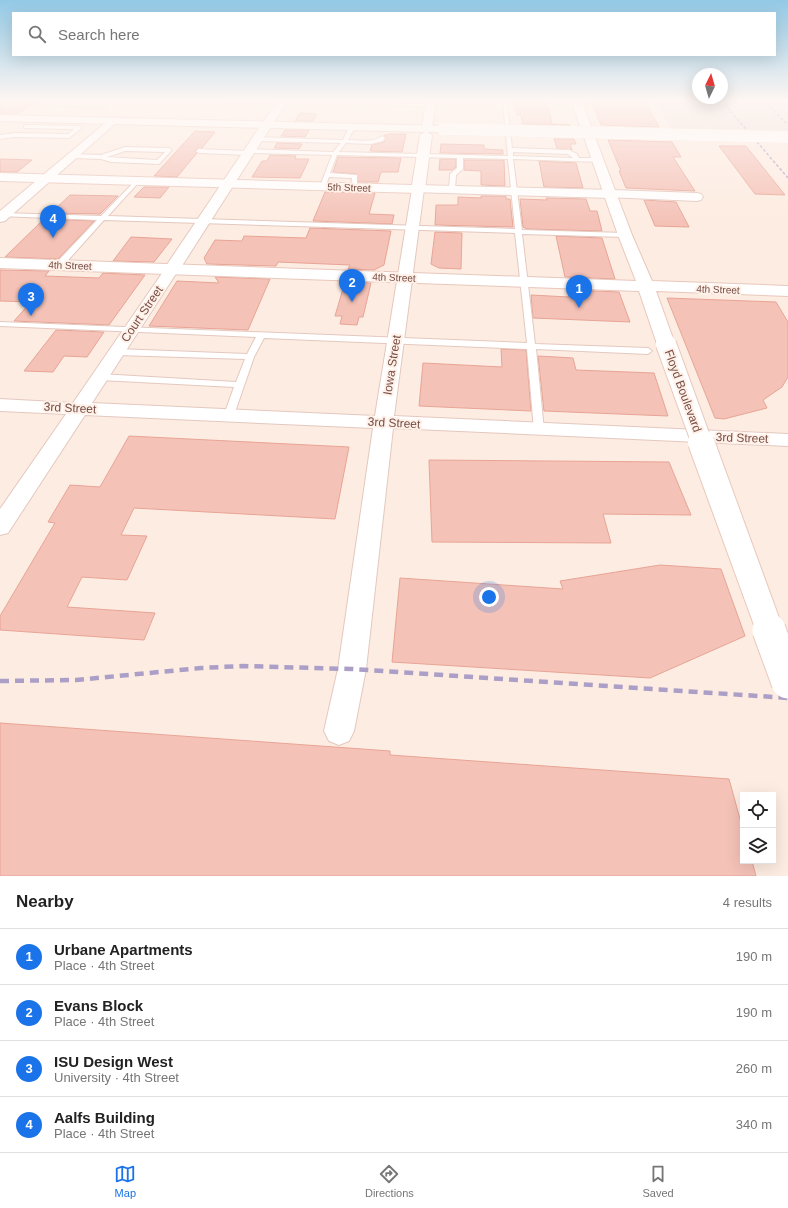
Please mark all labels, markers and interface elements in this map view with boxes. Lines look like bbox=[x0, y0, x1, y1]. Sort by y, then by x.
search box bbox=[12, 12, 776, 56]
icon: search bbox=[26, 23, 48, 45]
text: Search here bbox=[58, 26, 140, 43]
north arrow bbox=[692, 68, 728, 104]
street label: 5th Street bbox=[327, 181, 371, 194]
pin: 4 bbox=[40, 205, 66, 238]
street label: 4th Street bbox=[48, 259, 92, 272]
pin: 2 bbox=[339, 269, 365, 302]
street label: 4th Street bbox=[372, 271, 416, 284]
pin: 1 bbox=[566, 275, 592, 308]
pin: 3 bbox=[18, 283, 44, 316]
street label: Court Street bbox=[118, 283, 166, 345]
street label: 4th Street bbox=[696, 283, 740, 296]
street label: Iowa Street bbox=[380, 333, 404, 396]
street label: Floyd Boulevard bbox=[662, 348, 704, 434]
street label: 3rd Street bbox=[43, 400, 97, 416]
street label: 3rd Street bbox=[367, 415, 421, 431]
street label: 3rd Street bbox=[715, 430, 769, 446]
your location bbox=[479, 587, 499, 607]
map controls bbox=[740, 792, 776, 864]
button: locate bbox=[740, 792, 776, 828]
button: layers bbox=[740, 828, 776, 864]
text: Nearby bbox=[16, 892, 74, 911]
text: 4 results bbox=[723, 895, 772, 910]
text: Urbane Apartments bbox=[54, 941, 193, 958]
text: 1 bbox=[25, 949, 33, 964]
text: 190 m bbox=[736, 949, 772, 964]
text: Place · 4th Street bbox=[54, 958, 154, 973]
text: Evans Block bbox=[54, 997, 143, 1014]
text: 2 bbox=[25, 1005, 33, 1020]
text: 190 m bbox=[736, 1005, 772, 1020]
text: Place · 4th Street bbox=[54, 1014, 154, 1029]
text: ISU Design West bbox=[54, 1053, 173, 1070]
text: 3 bbox=[25, 1061, 33, 1076]
text: 260 m bbox=[736, 1061, 772, 1076]
text: University · 4th Street bbox=[54, 1070, 179, 1085]
text: Aalfs Building bbox=[54, 1109, 155, 1126]
text: 4 bbox=[25, 1117, 33, 1132]
text: 340 m bbox=[736, 1117, 772, 1132]
text: Place · 4th Street bbox=[54, 1126, 154, 1141]
tab: Map bbox=[114, 1163, 136, 1199]
tab: Directions bbox=[365, 1163, 414, 1199]
tab: Saved bbox=[642, 1163, 674, 1199]

